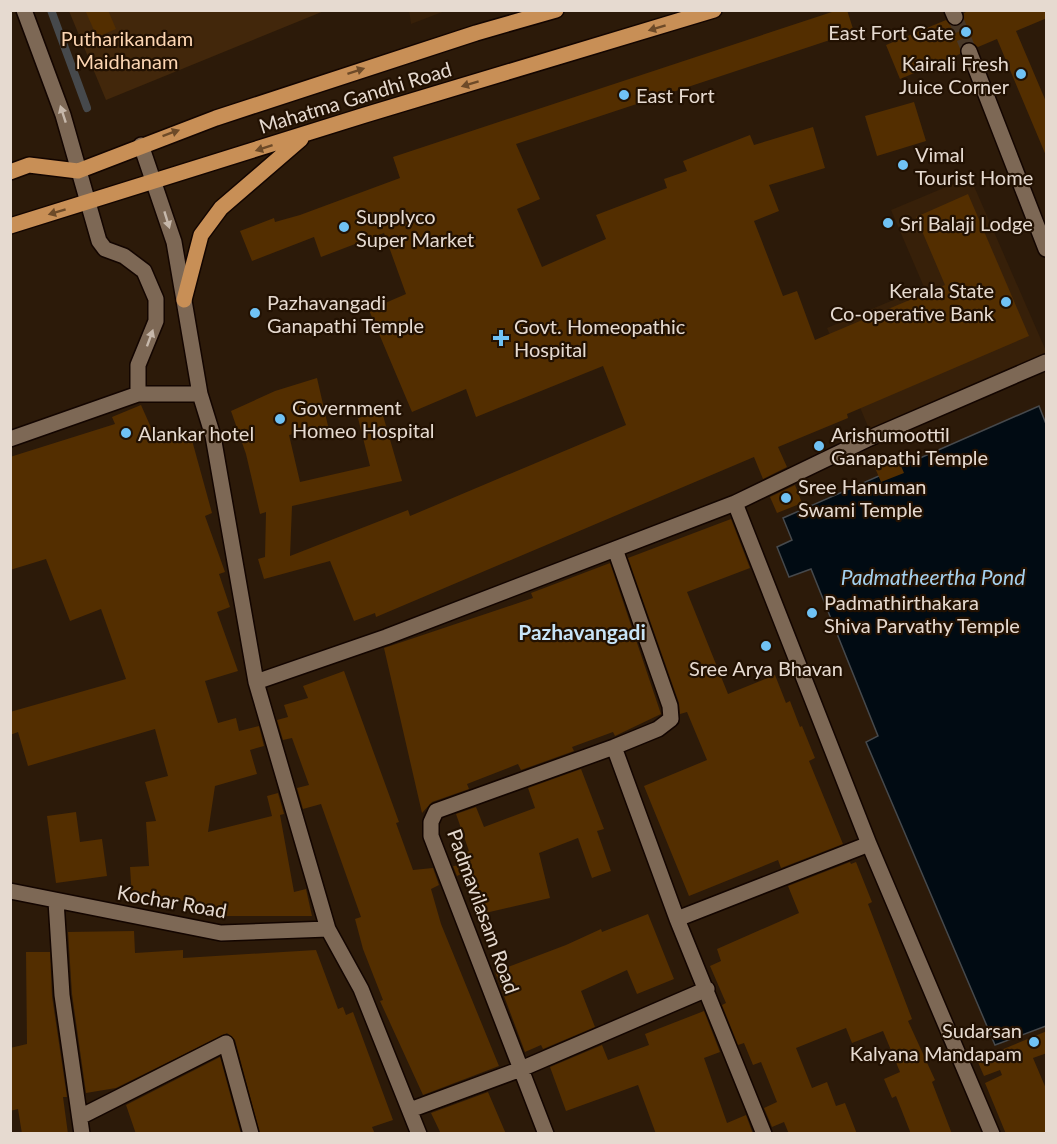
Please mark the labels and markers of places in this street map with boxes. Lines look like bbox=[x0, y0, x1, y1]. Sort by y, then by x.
place label: East Fort Gate bbox=[828, 20, 954, 44]
marker: East Fort Gate bbox=[959, 25, 973, 39]
place label: Kairali Fresh Juice Corner bbox=[899, 51, 1010, 98]
marker: Kairali Fresh Juice Corner bbox=[1014, 67, 1028, 81]
place label: East Fort bbox=[636, 83, 715, 107]
marker: East Fort bbox=[617, 88, 631, 102]
place label: Vimal Tourist Home bbox=[915, 142, 1033, 189]
marker: Vimal Tourist Home bbox=[896, 158, 910, 172]
place label: Supplyco Super Market bbox=[356, 204, 474, 251]
place label: Sri Balaji Lodge bbox=[900, 211, 1033, 235]
marker: Sri Balaji Lodge bbox=[881, 216, 895, 230]
marker: Supplyco Super Market bbox=[337, 220, 351, 234]
place label: Kerala State Co-operative Bank bbox=[830, 278, 995, 325]
place label: Pazhavangadi Ganapathi Temple bbox=[267, 290, 424, 337]
marker: Kerala State Co-operative Bank bbox=[999, 295, 1013, 309]
marker: Pazhavangadi Ganapathi Temple bbox=[248, 306, 262, 320]
place label: Govt. Homeopathic Hospital bbox=[514, 314, 686, 361]
marker: Govt. Homeopathic Hospital bbox=[492, 329, 510, 347]
place label: Government Homeo Hospital bbox=[292, 395, 435, 442]
marker: Government Homeo Hospital bbox=[273, 412, 287, 426]
place label: Alankar hotel bbox=[138, 421, 254, 445]
place label: Arishumoottil Ganapathi Temple bbox=[831, 422, 988, 469]
marker: Alankar hotel bbox=[119, 426, 133, 440]
marker: Arishumoottil Ganapathi Temple bbox=[812, 439, 826, 453]
place label: Sree Hanuman Swami Temple bbox=[798, 474, 927, 521]
marker: Sree Hanuman Swami Temple bbox=[779, 491, 793, 505]
place label: Padmathirthakara Shiva Parvathy Temple bbox=[824, 590, 1020, 637]
marker: Padmathirthakara Shiva Parvathy Temple bbox=[805, 606, 819, 620]
marker: Sree Arya Bhavan bbox=[759, 639, 773, 653]
place label: Sree Arya Bhavan bbox=[689, 656, 843, 680]
place label: Sudarsan Kalyana Mandapam bbox=[850, 1018, 1022, 1065]
marker: Sudarsan Kalyana Mandapam bbox=[1027, 1035, 1041, 1049]

